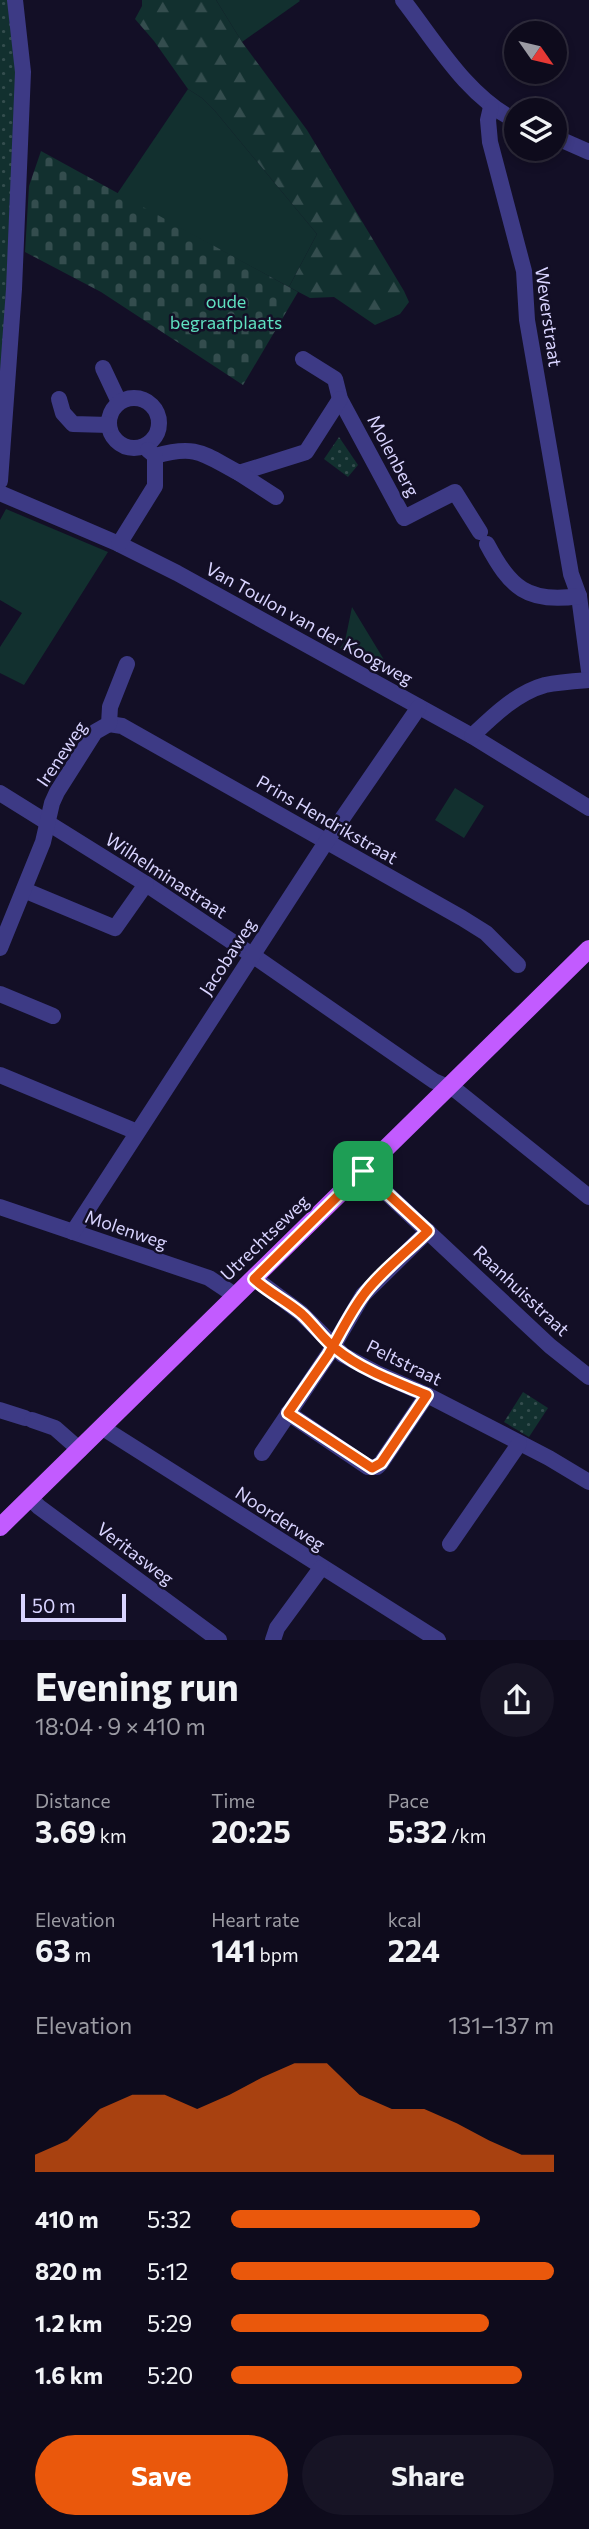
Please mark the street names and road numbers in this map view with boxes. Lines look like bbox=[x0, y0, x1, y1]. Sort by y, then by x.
street label: Weverstraat bbox=[531, 266, 567, 368]
street label: Molenberg bbox=[363, 411, 425, 500]
street label: Van Toulon van der Koogweg bbox=[202, 557, 417, 689]
street label: Ireneweg bbox=[31, 716, 91, 790]
street label: Prins Hendrikstraat bbox=[253, 770, 402, 868]
street label: Wilhelminastraat bbox=[102, 828, 232, 923]
street label: Jacobaweg bbox=[194, 914, 260, 999]
street label: Utrechtseweg bbox=[216, 1190, 313, 1285]
street label: Molenweg bbox=[82, 1205, 171, 1253]
street label: Raanhuisstraat bbox=[469, 1240, 574, 1340]
street label: Peltstraat bbox=[363, 1334, 446, 1390]
street label: Noorderweg bbox=[232, 1481, 330, 1555]
street label: Veritasweg bbox=[93, 1517, 179, 1589]

